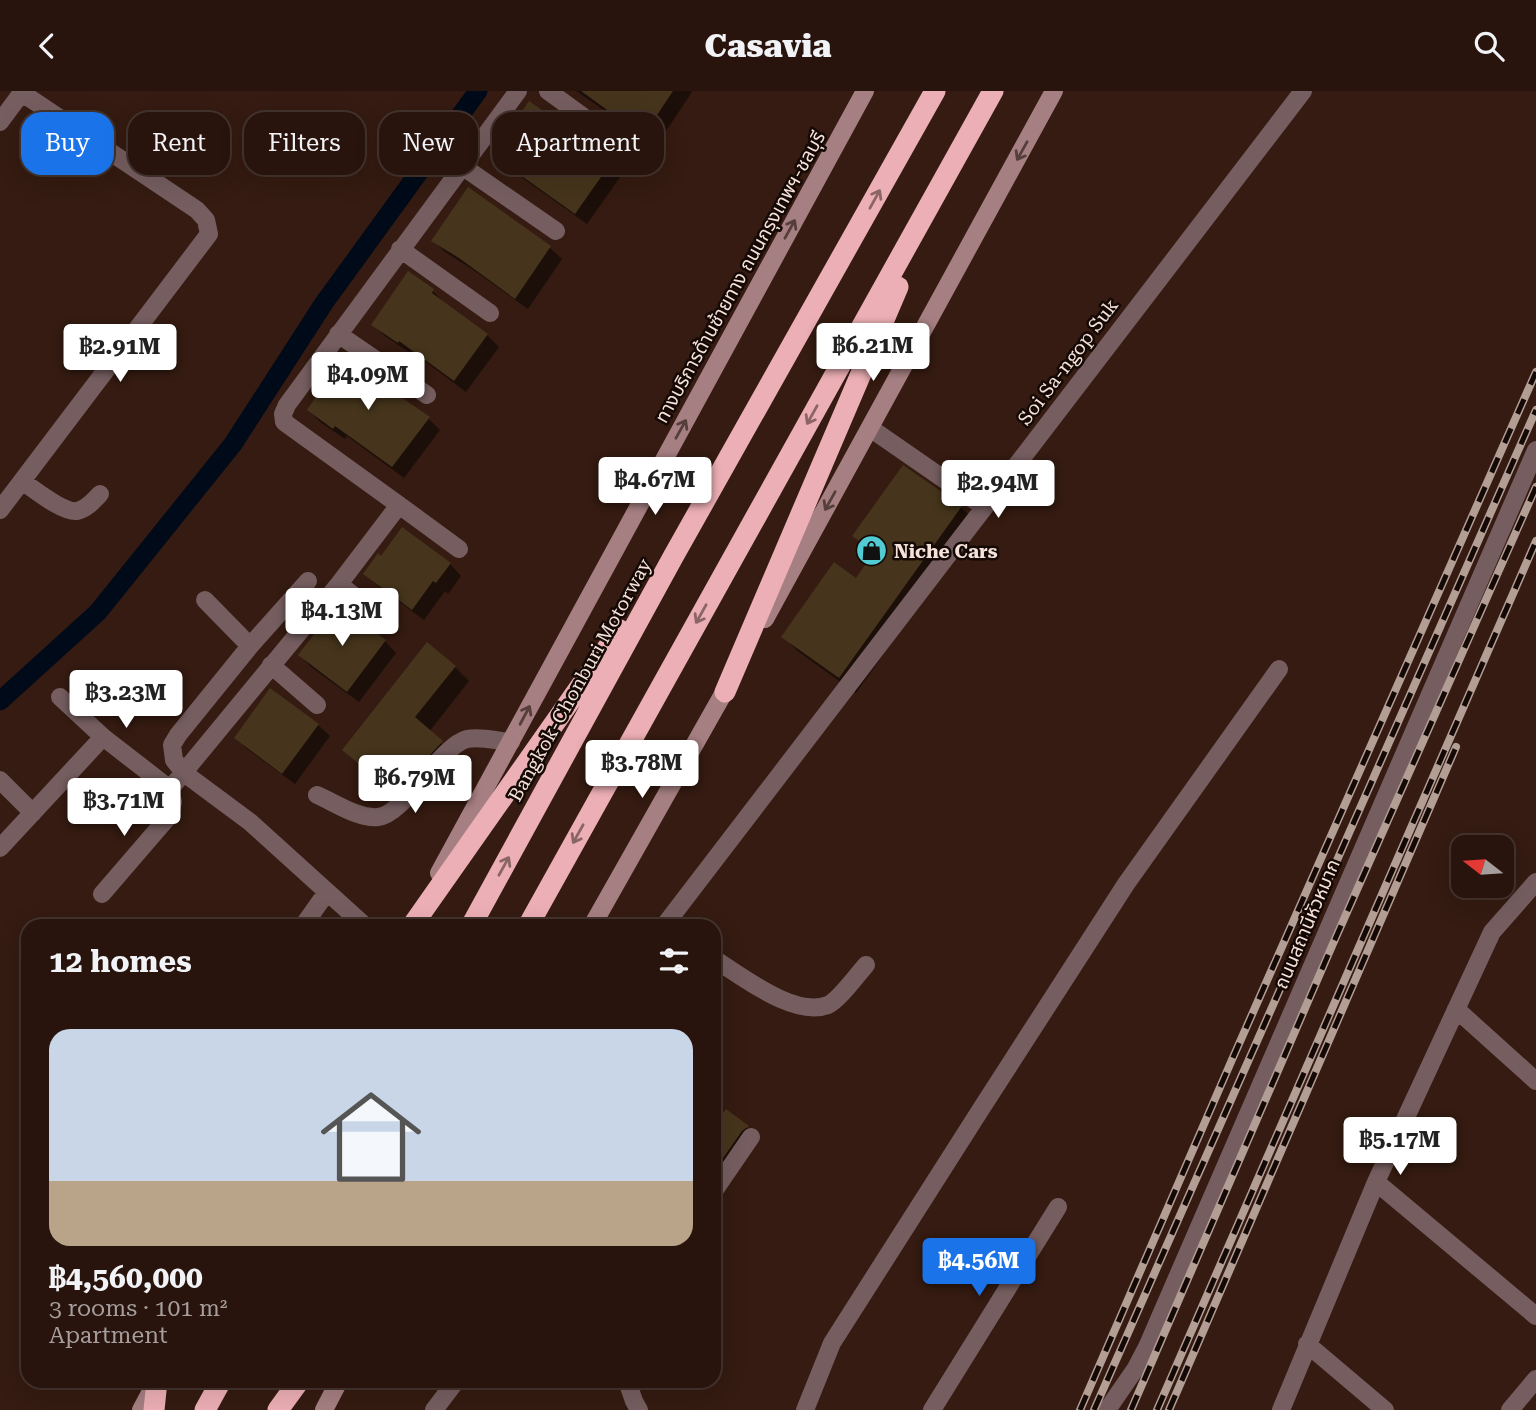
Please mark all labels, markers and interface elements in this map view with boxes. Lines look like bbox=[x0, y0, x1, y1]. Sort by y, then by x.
icon: back bbox=[28, 27, 66, 65]
text: Casavia bbox=[705, 27, 831, 65]
icon: search bbox=[1470, 27, 1508, 65]
chip: Buy bbox=[21, 112, 114, 175]
chip: Rent bbox=[128, 112, 230, 175]
chip: Filters bbox=[244, 112, 365, 175]
chip: New bbox=[379, 112, 478, 175]
chip: Apartment bbox=[492, 112, 664, 175]
street label: ทางบริการด้านซ้ายทาง ถนนกรุงเทพฯ-ชลบุรี bbox=[650, 127, 830, 427]
one-way arrow bbox=[1015, 140, 1028, 161]
one-way arrow bbox=[869, 189, 883, 209]
one-way arrow bbox=[783, 220, 797, 240]
street label: Soi Sa-ngop Suk bbox=[1013, 294, 1123, 430]
pin: ฿6.21M bbox=[816, 323, 930, 383]
pin: ฿2.91M bbox=[63, 324, 177, 384]
text: ฿6.21M bbox=[833, 332, 913, 359]
text: ฿2.91M bbox=[80, 333, 160, 360]
pin: ฿4.09M bbox=[311, 353, 425, 412]
text: ฿4.09M bbox=[328, 361, 408, 388]
one-way arrow bbox=[805, 405, 819, 425]
one-way arrow bbox=[675, 419, 688, 440]
pin: ฿4.67M bbox=[598, 457, 712, 517]
pin: ฿2.94M bbox=[941, 461, 1055, 520]
text: ฿4.67M bbox=[615, 466, 695, 493]
text: ฿2.94M bbox=[958, 469, 1038, 496]
one-way arrow bbox=[823, 490, 836, 511]
shop icon: Niche Cars bbox=[854, 534, 888, 568]
place label: Niche Cars bbox=[894, 540, 998, 563]
street label: Bangkok-Chonburi Motorway bbox=[504, 554, 657, 805]
pin: ฿4.13M bbox=[285, 589, 399, 648]
text: ฿4.13M bbox=[302, 597, 382, 624]
one-way arrow bbox=[694, 603, 708, 623]
pin: ฿3.23M bbox=[69, 671, 183, 730]
text: ฿3.23M bbox=[86, 679, 166, 706]
one-way arrow bbox=[519, 705, 533, 726]
pin: ฿3.78M bbox=[585, 741, 699, 800]
text: ฿3.78M bbox=[602, 749, 682, 776]
pin: ฿6.79M bbox=[358, 755, 472, 815]
text: ฿6.79M bbox=[375, 764, 455, 791]
pin: ฿3.71M bbox=[67, 779, 181, 838]
text: ฿3.71M bbox=[84, 787, 164, 814]
one-way arrow bbox=[571, 823, 584, 844]
north arrow bbox=[1451, 835, 1514, 898]
map controls bbox=[1451, 835, 1514, 898]
one-way arrow bbox=[498, 856, 511, 877]
street label: ถนนสถานีหัวหมาก bbox=[1269, 856, 1345, 992]
icon: filters bbox=[655, 942, 693, 980]
text: 12 homes bbox=[49, 944, 192, 979]
icon: home bbox=[308, 1074, 434, 1200]
pin: ฿5.17M bbox=[1343, 1117, 1457, 1177]
text: ฿5.17M bbox=[1360, 1126, 1440, 1153]
pin: ฿4.56M bbox=[922, 1239, 1036, 1298]
text: ฿4.56M bbox=[939, 1247, 1019, 1274]
text: ฿4,560,000 bbox=[49, 1260, 203, 1295]
text: 3 rooms · 101 m² bbox=[49, 1295, 227, 1322]
text: Apartment bbox=[49, 1322, 168, 1349]

